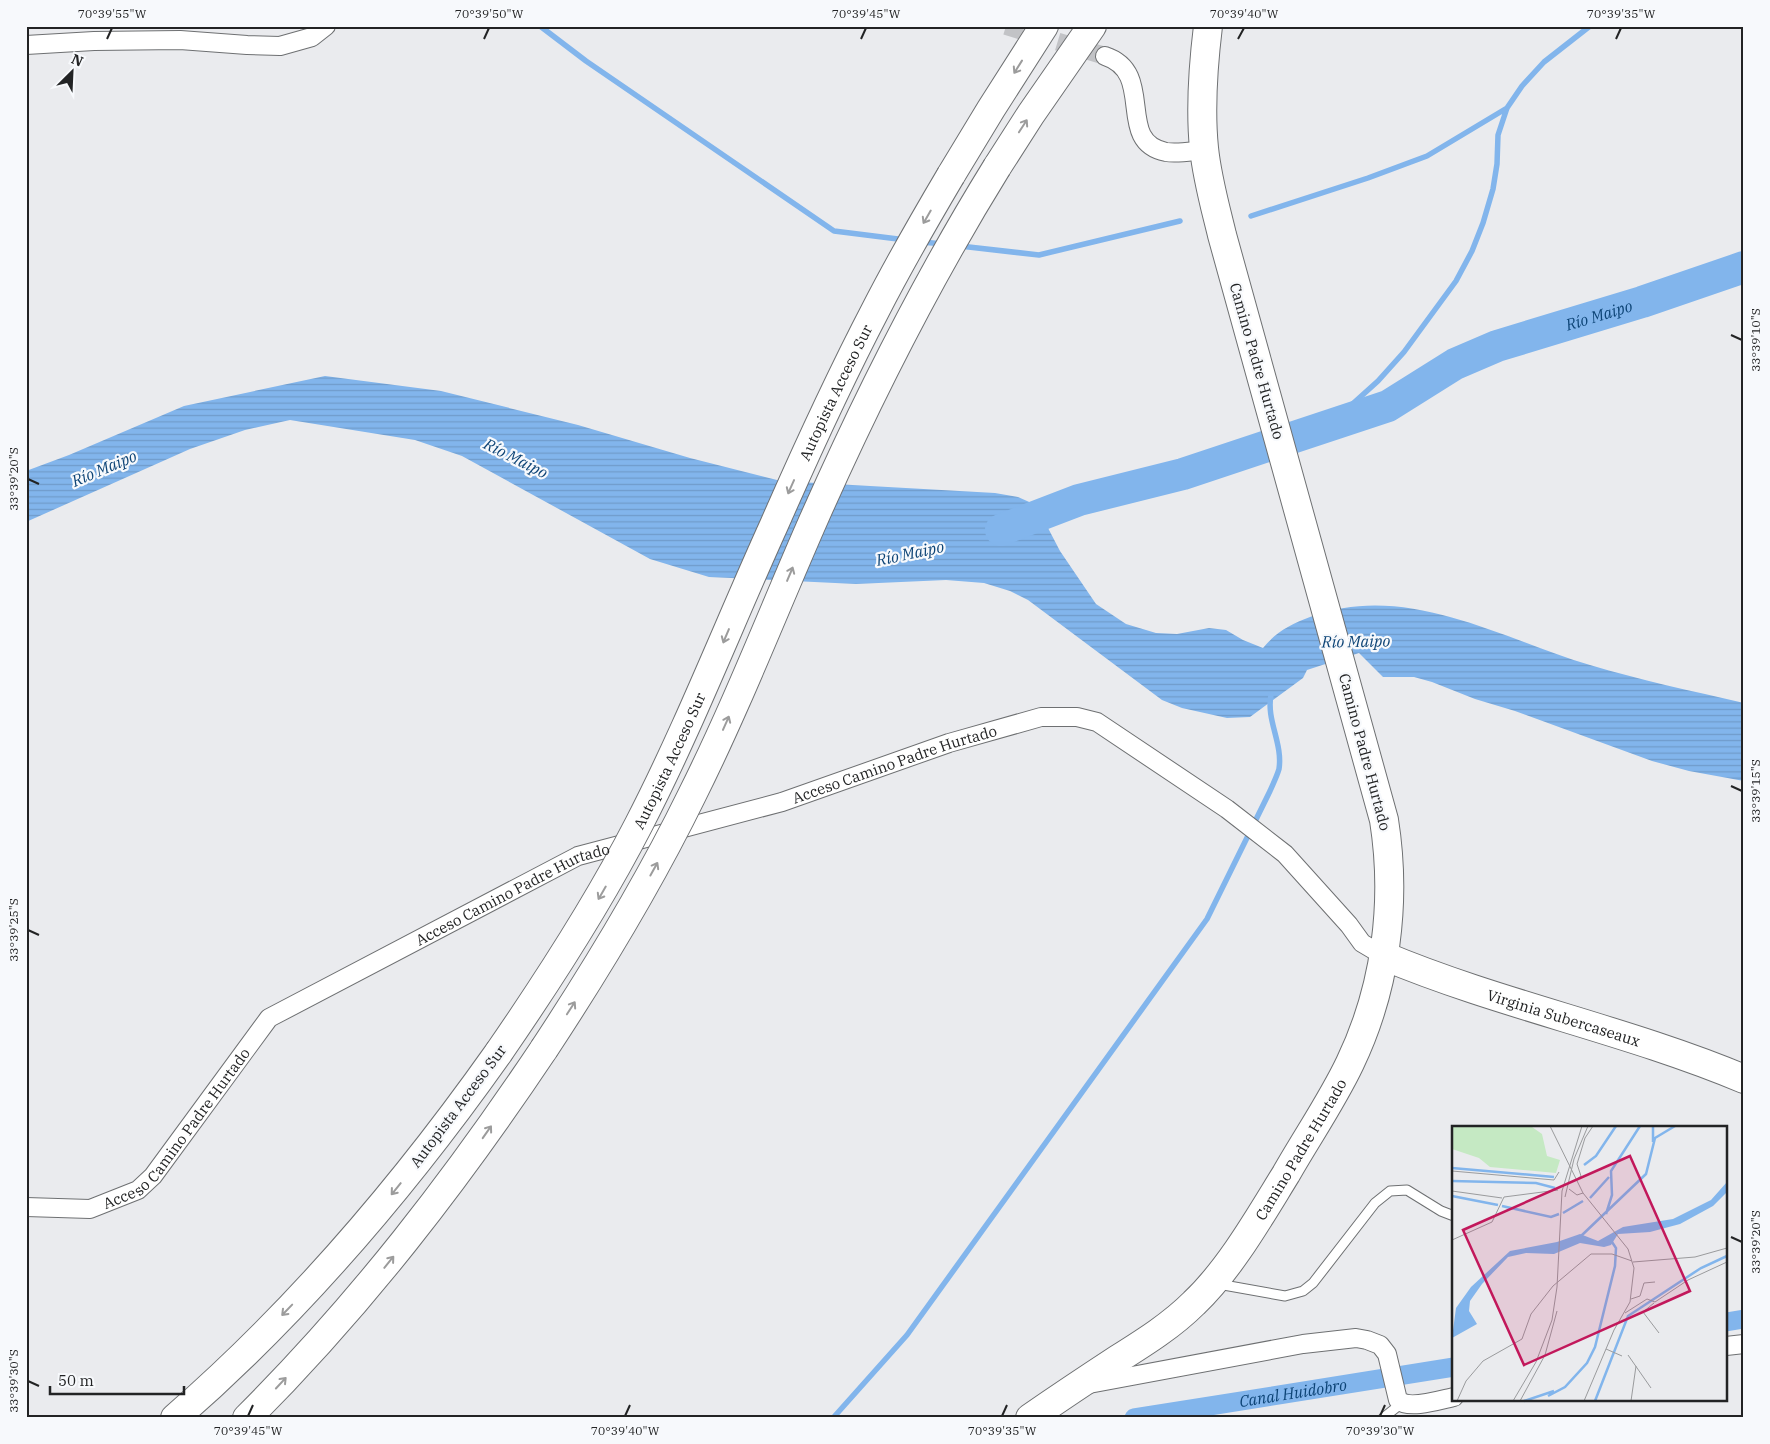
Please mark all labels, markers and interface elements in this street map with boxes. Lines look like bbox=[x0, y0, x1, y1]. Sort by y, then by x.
text: 70°39'55"W bbox=[78, 6, 147, 21]
text: 70°39'50"W bbox=[455, 6, 524, 21]
text: 70°39'45"W bbox=[832, 6, 901, 21]
text: 70°39'40"W bbox=[1210, 6, 1279, 21]
text: 70°39'35"W bbox=[1587, 6, 1656, 21]
north arrow bbox=[48, 48, 98, 98]
text: N bbox=[69, 50, 86, 71]
one-way arrow bbox=[1012, 60, 1023, 74]
one-way arrow bbox=[1018, 119, 1028, 133]
one-way arrow bbox=[921, 210, 931, 224]
street label: Camino Padre Hurtado bbox=[1226, 281, 1288, 441]
water label: Río Maipo bbox=[1562, 295, 1635, 335]
text: 33°39'10"S bbox=[1748, 308, 1763, 372]
street label: Autopista Acceso Sur bbox=[795, 321, 876, 463]
water label: Río Maipo bbox=[480, 433, 551, 483]
water label: Río Maipo bbox=[67, 445, 140, 491]
text: 33°39'20"S bbox=[6, 447, 21, 511]
one-way arrow bbox=[785, 479, 795, 494]
water label: Río Maipo bbox=[873, 536, 946, 570]
one-way arrow bbox=[786, 567, 796, 582]
one-way arrow bbox=[720, 628, 730, 643]
water label: Río Maipo bbox=[1320, 630, 1391, 652]
street label: Camino Padre Hurtado bbox=[1335, 671, 1395, 833]
street label: Autopista Acceso Sur bbox=[629, 689, 709, 832]
one-way arrow bbox=[722, 716, 732, 731]
street label: Acceso Camino Padre Hurtado bbox=[790, 720, 999, 807]
text: 33°39'15"S bbox=[1748, 759, 1763, 823]
street label: Acceso Camino Padre Hurtado bbox=[412, 839, 612, 949]
one-way arrow bbox=[650, 862, 660, 876]
one-way arrow bbox=[596, 885, 606, 899]
text: 33°39'25"S bbox=[6, 898, 21, 962]
street label: Virginia Subercaseaux bbox=[1485, 985, 1643, 1050]
one-way arrow bbox=[566, 1001, 576, 1015]
street label: Autopista Acceso Sur bbox=[406, 1041, 511, 1171]
street label: Acceso Camino Padre Hurtado bbox=[100, 1044, 254, 1212]
street label: Camino Padre Hurtado bbox=[1251, 1075, 1350, 1224]
one-way arrow bbox=[482, 1126, 492, 1140]
inset map bbox=[1452, 1126, 1728, 1402]
one-way arrow bbox=[390, 1182, 401, 1195]
text: 33°39'20"S bbox=[1748, 1210, 1763, 1274]
one-way arrow bbox=[383, 1256, 394, 1269]
one-way arrow bbox=[282, 1303, 294, 1315]
text: 33°39'30"S bbox=[6, 1349, 21, 1413]
scale bar bbox=[50, 1364, 184, 1396]
text: 50 m bbox=[58, 1371, 94, 1390]
water label: Canal Huidobro bbox=[1238, 1374, 1348, 1411]
one-way arrow bbox=[275, 1377, 287, 1390]
text: 70°39'45"W bbox=[214, 1423, 283, 1438]
text: 70°39'40"W bbox=[591, 1423, 660, 1438]
text: 70°39'35"W bbox=[968, 1423, 1037, 1438]
text: 70°39'30"W bbox=[1346, 1423, 1415, 1438]

